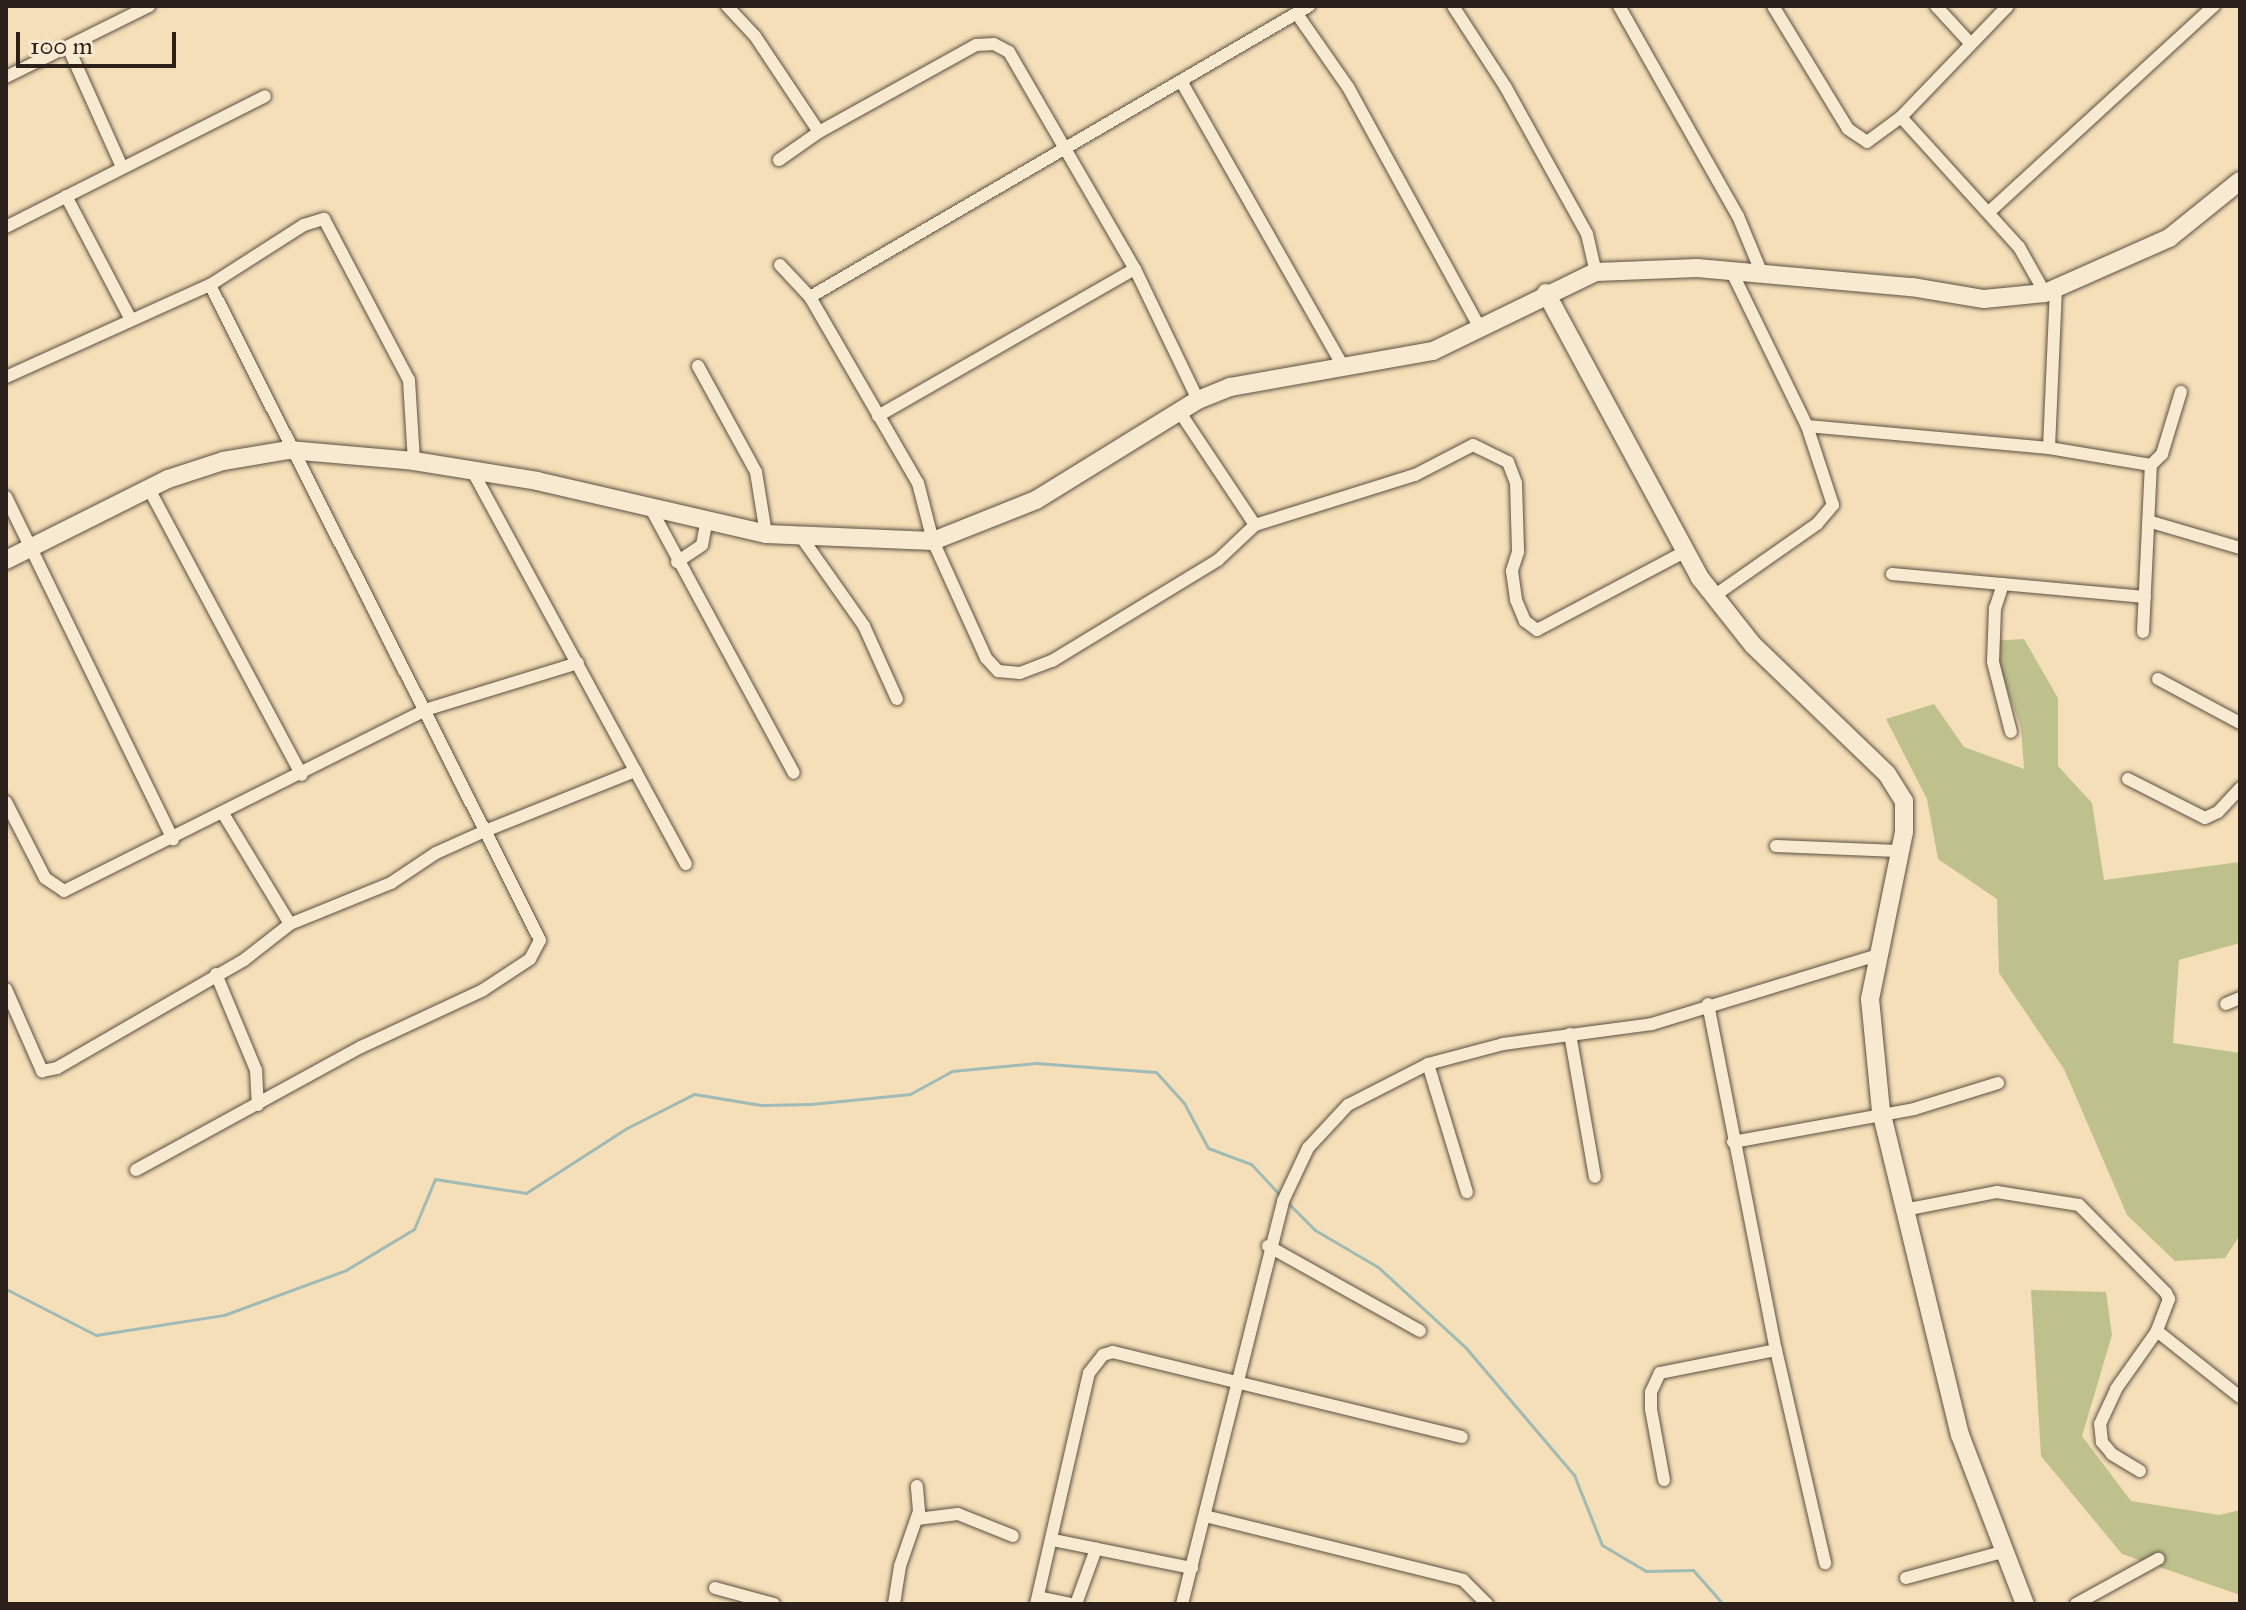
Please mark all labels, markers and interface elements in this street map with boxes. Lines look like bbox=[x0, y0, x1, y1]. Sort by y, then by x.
scale bar bbox=[20, 16, 180, 66]
text: 100 m bbox=[30, 31, 93, 61]

